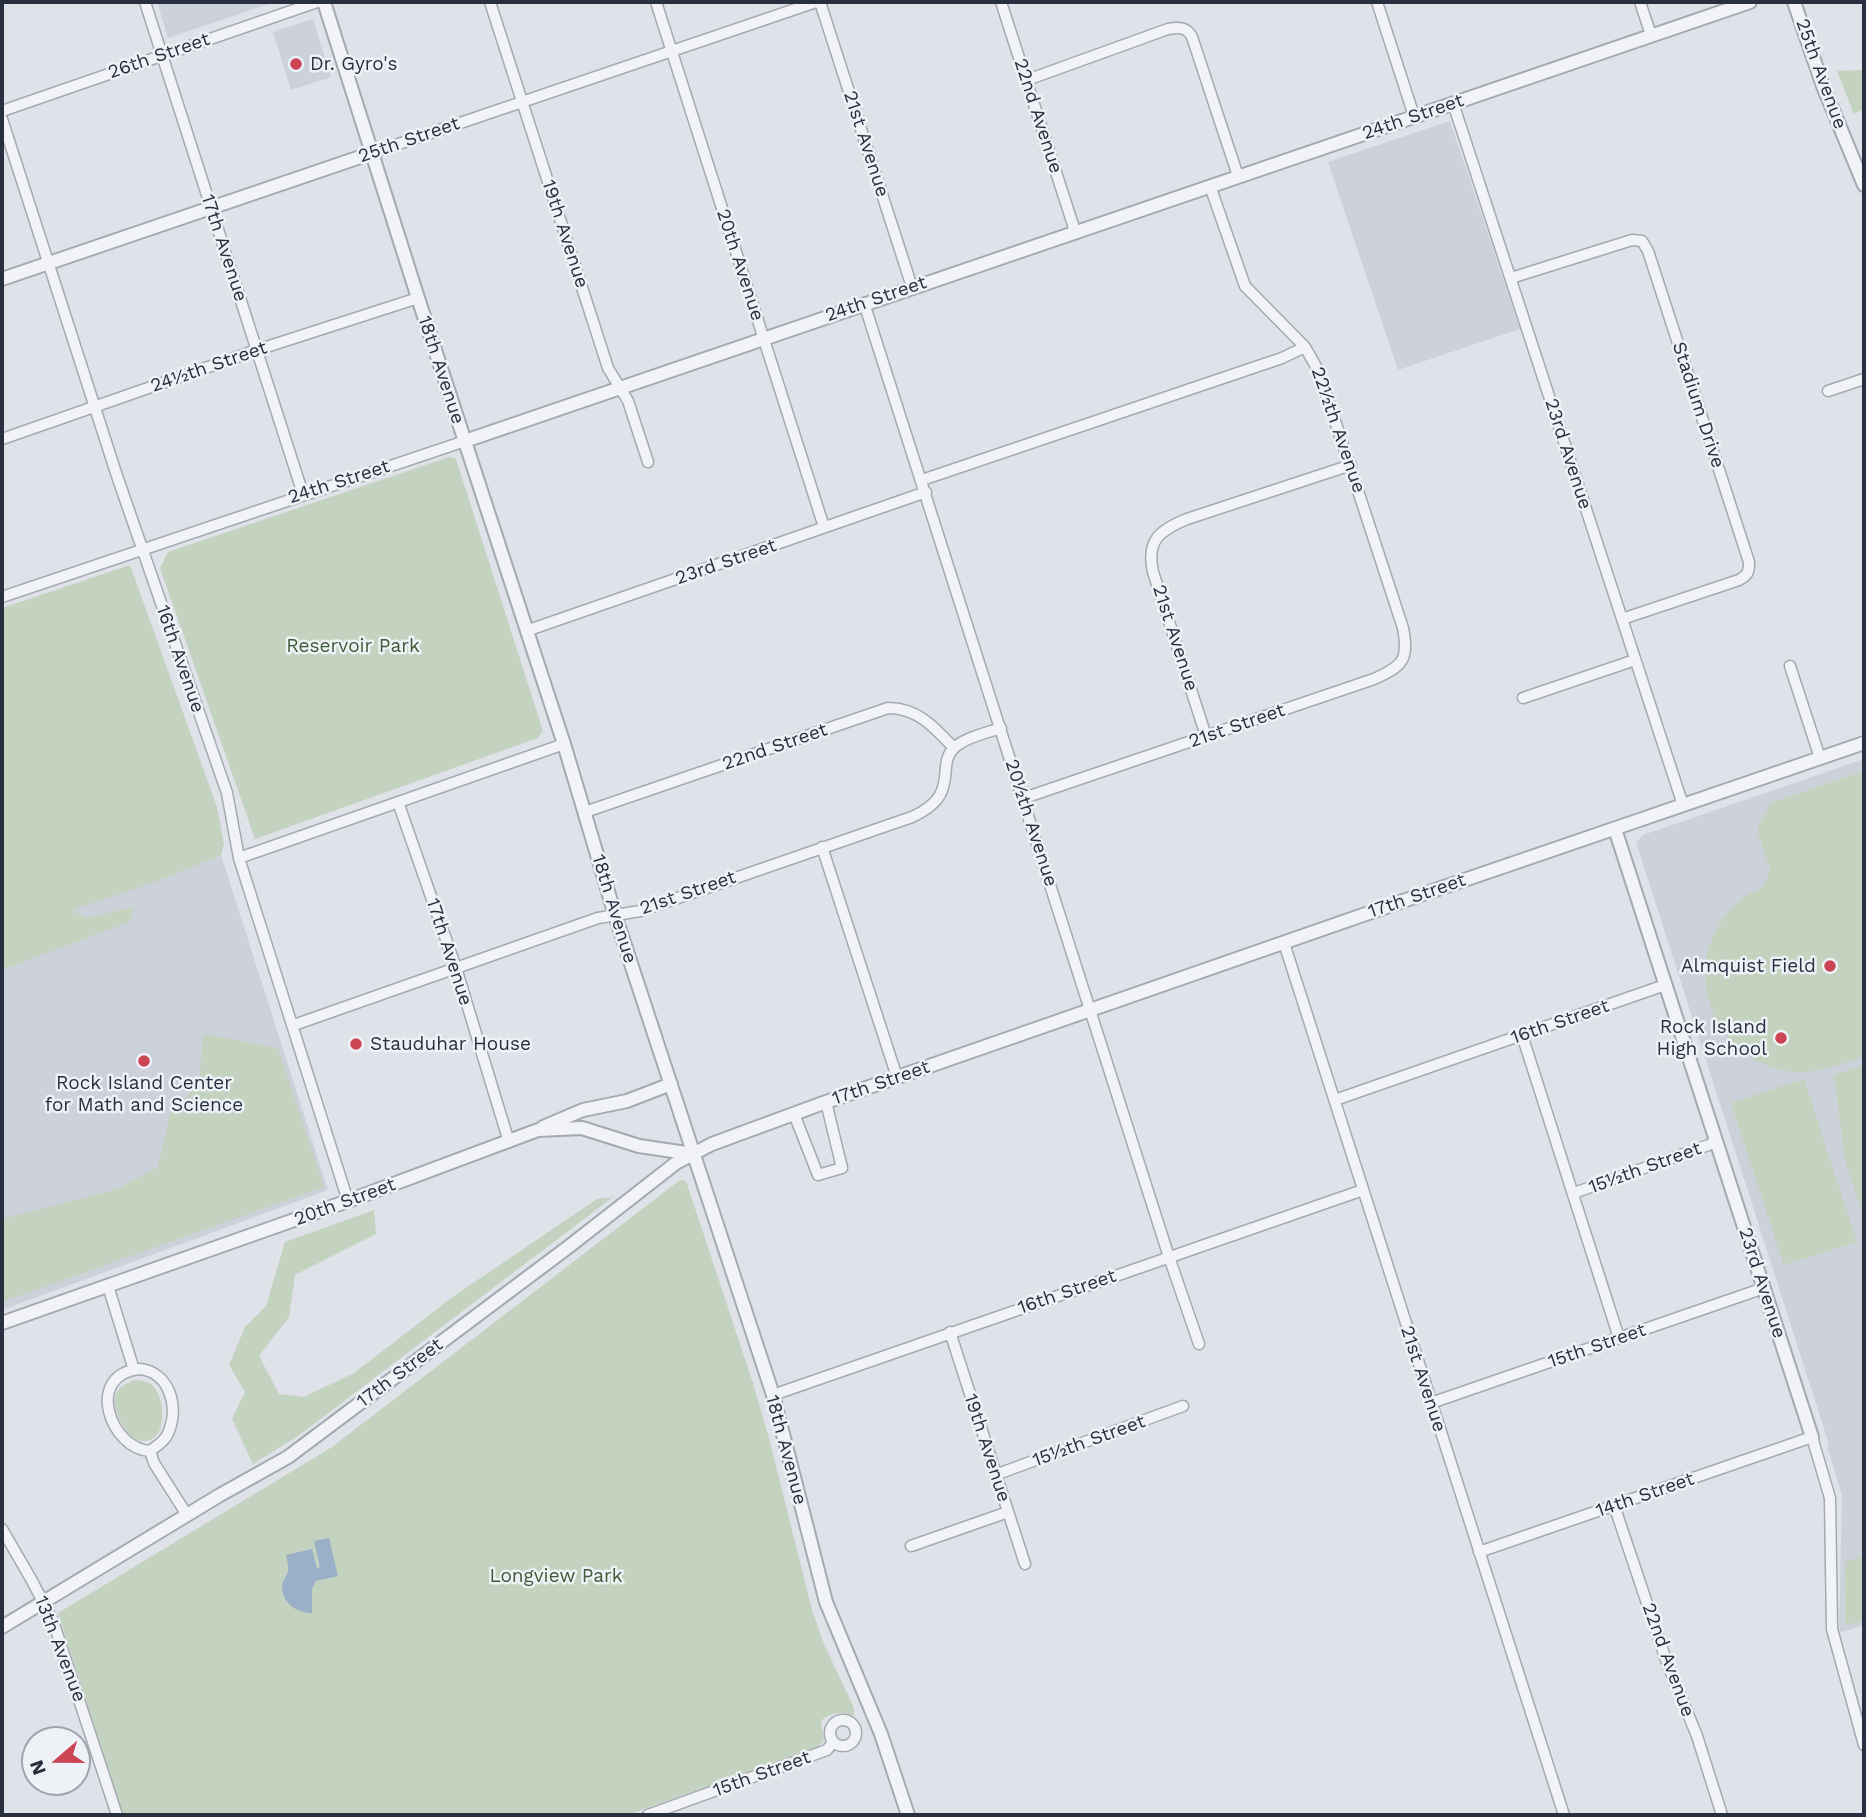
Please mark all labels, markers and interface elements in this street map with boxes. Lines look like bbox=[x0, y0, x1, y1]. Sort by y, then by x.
street label: 25th Avenue bbox=[1791, 16, 1851, 132]
street label: 26th Street bbox=[105, 28, 213, 84]
place label: Dr. Gyro's bbox=[310, 53, 398, 75]
marker: Dr. Gyro's bbox=[288, 56, 304, 72]
street label: 22nd Avenue bbox=[1009, 56, 1067, 176]
street label: 21st Avenue bbox=[838, 88, 894, 200]
street label: 24th Street bbox=[1359, 89, 1467, 145]
street label: 25th Street bbox=[355, 112, 463, 168]
street label: 19th Avenue bbox=[537, 177, 593, 291]
street label: 17th Avenue bbox=[196, 191, 252, 305]
street label: 20th Avenue bbox=[711, 206, 769, 324]
street label: 24th Street bbox=[822, 271, 930, 327]
street label: 18th Avenue bbox=[413, 313, 469, 427]
street label: 24½th Street bbox=[148, 336, 270, 398]
street label: Stadium Drive bbox=[1667, 339, 1729, 471]
street label: 22½th Avenue bbox=[1306, 364, 1370, 496]
street label: 23rd Avenue bbox=[1539, 396, 1597, 512]
street label: 24th Street bbox=[285, 455, 393, 509]
street label: 23rd Street bbox=[673, 534, 779, 590]
street label: 21st Avenue bbox=[1147, 582, 1203, 694]
street label: 16th Avenue bbox=[151, 602, 209, 716]
park label: Reservoir Park bbox=[286, 635, 420, 657]
street label: 21st Street bbox=[1186, 699, 1288, 753]
street label: 22nd Street bbox=[720, 718, 830, 776]
street label: 20½th Avenue bbox=[1000, 756, 1062, 890]
street label: 18th Avenue bbox=[587, 852, 641, 966]
street label: 21st Street bbox=[637, 866, 739, 920]
street label: 17th Street bbox=[1365, 869, 1469, 923]
street label: 17th Avenue bbox=[421, 895, 477, 1009]
place label: Almquist Field bbox=[1681, 955, 1816, 977]
marker: Almquist Field bbox=[1822, 958, 1838, 974]
street label: 16th Street bbox=[1508, 995, 1612, 1049]
place label: Rock Island High School bbox=[1656, 1016, 1767, 1060]
marker: Rock Island High School bbox=[1773, 1030, 1789, 1046]
place label: Stauduhar House bbox=[370, 1033, 531, 1055]
marker: Stauduhar House bbox=[348, 1036, 364, 1052]
marker: Rock Island Center for Math and Science bbox=[136, 1053, 152, 1069]
street label: 17th Street bbox=[829, 1056, 933, 1110]
place label: Rock Island Center for Math and Science bbox=[45, 1072, 243, 1116]
street label: 15½th Street bbox=[1586, 1137, 1704, 1199]
street label: 20th Street bbox=[291, 1173, 399, 1231]
street label: 23rd Avenue bbox=[1733, 1225, 1791, 1341]
street label: 16th Street bbox=[1015, 1265, 1119, 1319]
street label: 15th Street bbox=[1545, 1319, 1649, 1373]
street label: 21st Avenue bbox=[1395, 1323, 1451, 1435]
street label: 17th Street bbox=[353, 1333, 447, 1413]
street label: 19th Avenue bbox=[959, 1391, 1015, 1505]
street label: 18th Avenue bbox=[760, 1393, 812, 1507]
street label: 15½th Street bbox=[1030, 1410, 1148, 1472]
street label: 14th Street bbox=[1593, 1468, 1697, 1522]
park label: Longview Park bbox=[489, 1565, 623, 1587]
street label: 13th Avenue bbox=[29, 1593, 91, 1705]
street label: 22nd Avenue bbox=[1637, 1600, 1699, 1720]
north arrow bbox=[21, 1726, 91, 1796]
street label: 15th Street bbox=[710, 1746, 814, 1802]
text: N bbox=[24, 1757, 51, 1778]

